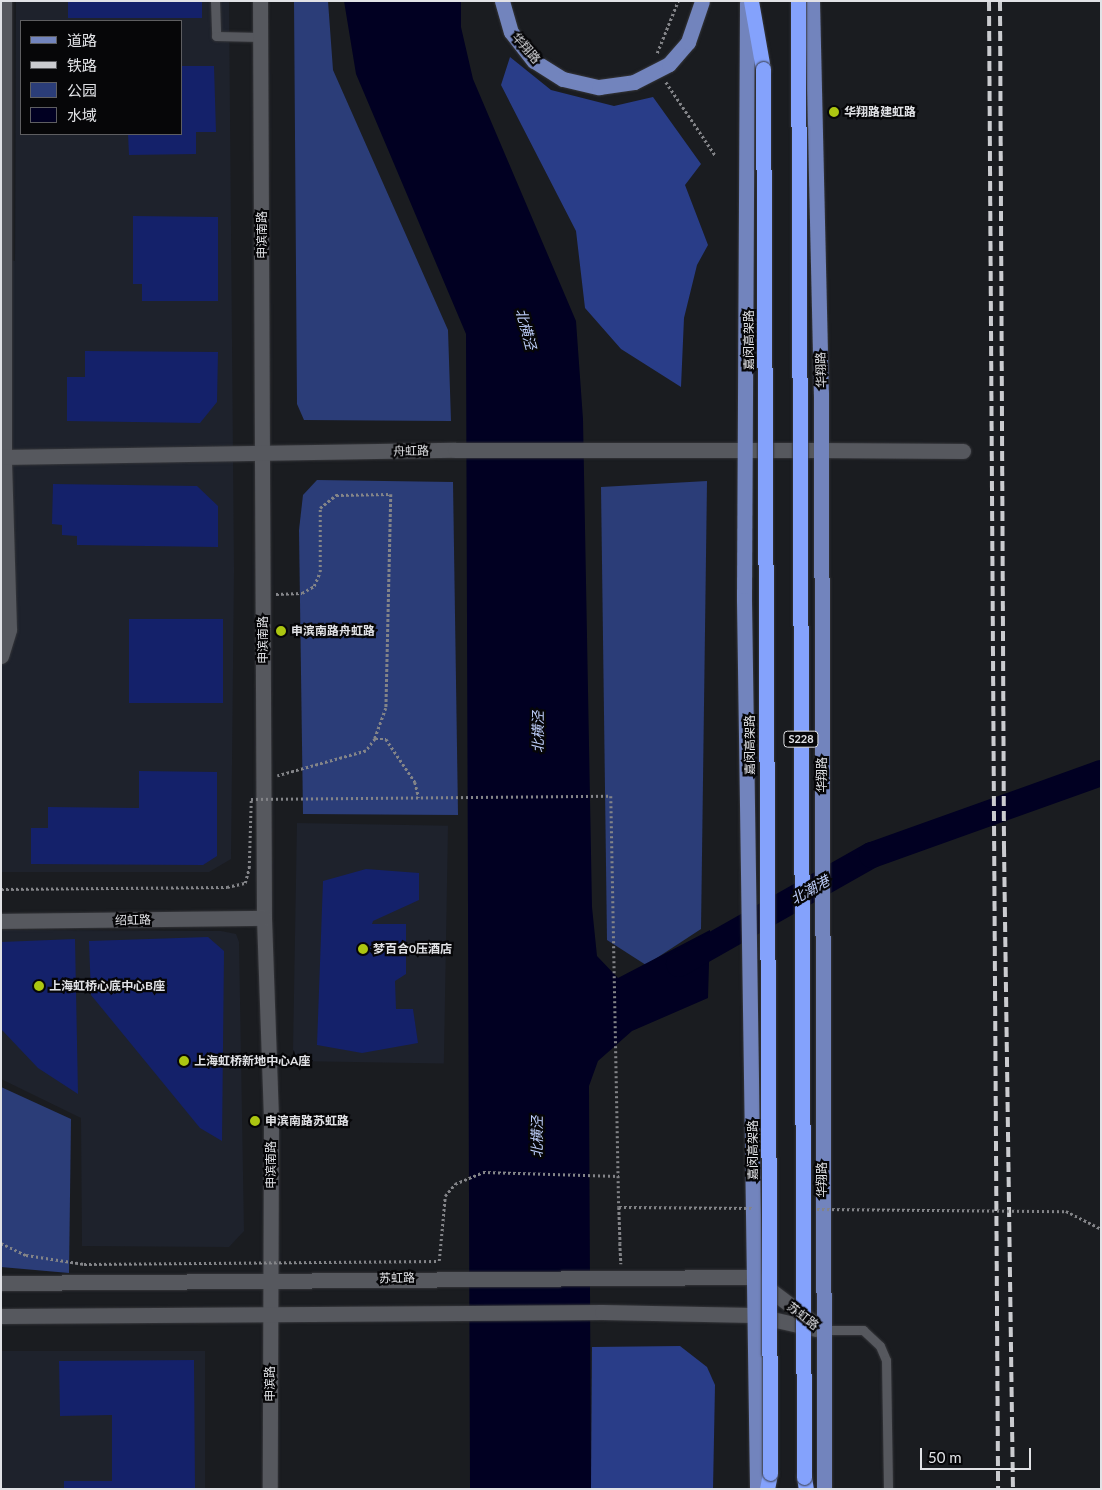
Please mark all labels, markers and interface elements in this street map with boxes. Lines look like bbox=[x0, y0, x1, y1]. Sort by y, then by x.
legend bbox=[20, 20, 182, 135]
street label: 华翔路 bbox=[509, 30, 543, 66]
text: 道路 bbox=[67, 31, 97, 49]
text: 铁路 bbox=[67, 56, 97, 74]
text: 公园 bbox=[67, 81, 97, 99]
place label: 华翔路建虹路 bbox=[844, 105, 916, 119]
text: 水域 bbox=[67, 106, 97, 124]
marker: 华翔路建虹路 bbox=[828, 106, 840, 118]
street label: 申滨南路 bbox=[255, 211, 269, 259]
water label: 北横泾 bbox=[512, 307, 540, 351]
street label: 嘉闵高架路 bbox=[742, 310, 756, 370]
street label: 华翔路 bbox=[813, 352, 829, 388]
street label: 舟虹路 bbox=[393, 443, 429, 459]
street label: 申滨南路 bbox=[256, 616, 270, 664]
place label: 申滨南路舟虹路 bbox=[291, 624, 375, 638]
marker: 申滨南路舟虹路 bbox=[275, 625, 287, 637]
water label: 北横泾 bbox=[530, 711, 546, 753]
street label: 嘉闵高架路 bbox=[743, 715, 757, 775]
road number: S228 bbox=[782, 731, 820, 748]
street label: 华翔路 bbox=[815, 757, 829, 793]
water label: 北潮港 bbox=[788, 872, 832, 908]
street label: 绍虹路 bbox=[115, 912, 151, 928]
place label: 梦百合0压酒店 bbox=[373, 942, 452, 956]
marker: 梦百合0压酒店 bbox=[357, 943, 369, 955]
place label: 上海虹桥心底中心B座 bbox=[49, 979, 165, 993]
marker: 上海虹桥心底中心B座 bbox=[33, 980, 45, 992]
place label: 上海虹桥新地中心A座 bbox=[194, 1054, 310, 1068]
marker: 上海虹桥新地中心A座 bbox=[178, 1055, 190, 1067]
place label: 申滨南路苏虹路 bbox=[265, 1114, 349, 1128]
marker: 申滨南路苏虹路 bbox=[249, 1115, 261, 1127]
water label: 北横泾 bbox=[529, 1116, 545, 1158]
street label: 嘉闵高架路 bbox=[746, 1120, 760, 1180]
street label: 申滨南路 bbox=[264, 1141, 278, 1189]
street label: 华翔路 bbox=[815, 1162, 829, 1198]
street label: 苏虹路 bbox=[379, 1270, 415, 1286]
street label: 苏虹路 bbox=[784, 1299, 822, 1333]
street label: 申滨路 bbox=[263, 1366, 277, 1402]
scale bar bbox=[922, 1438, 1033, 1470]
text: 50 m bbox=[928, 1448, 962, 1466]

